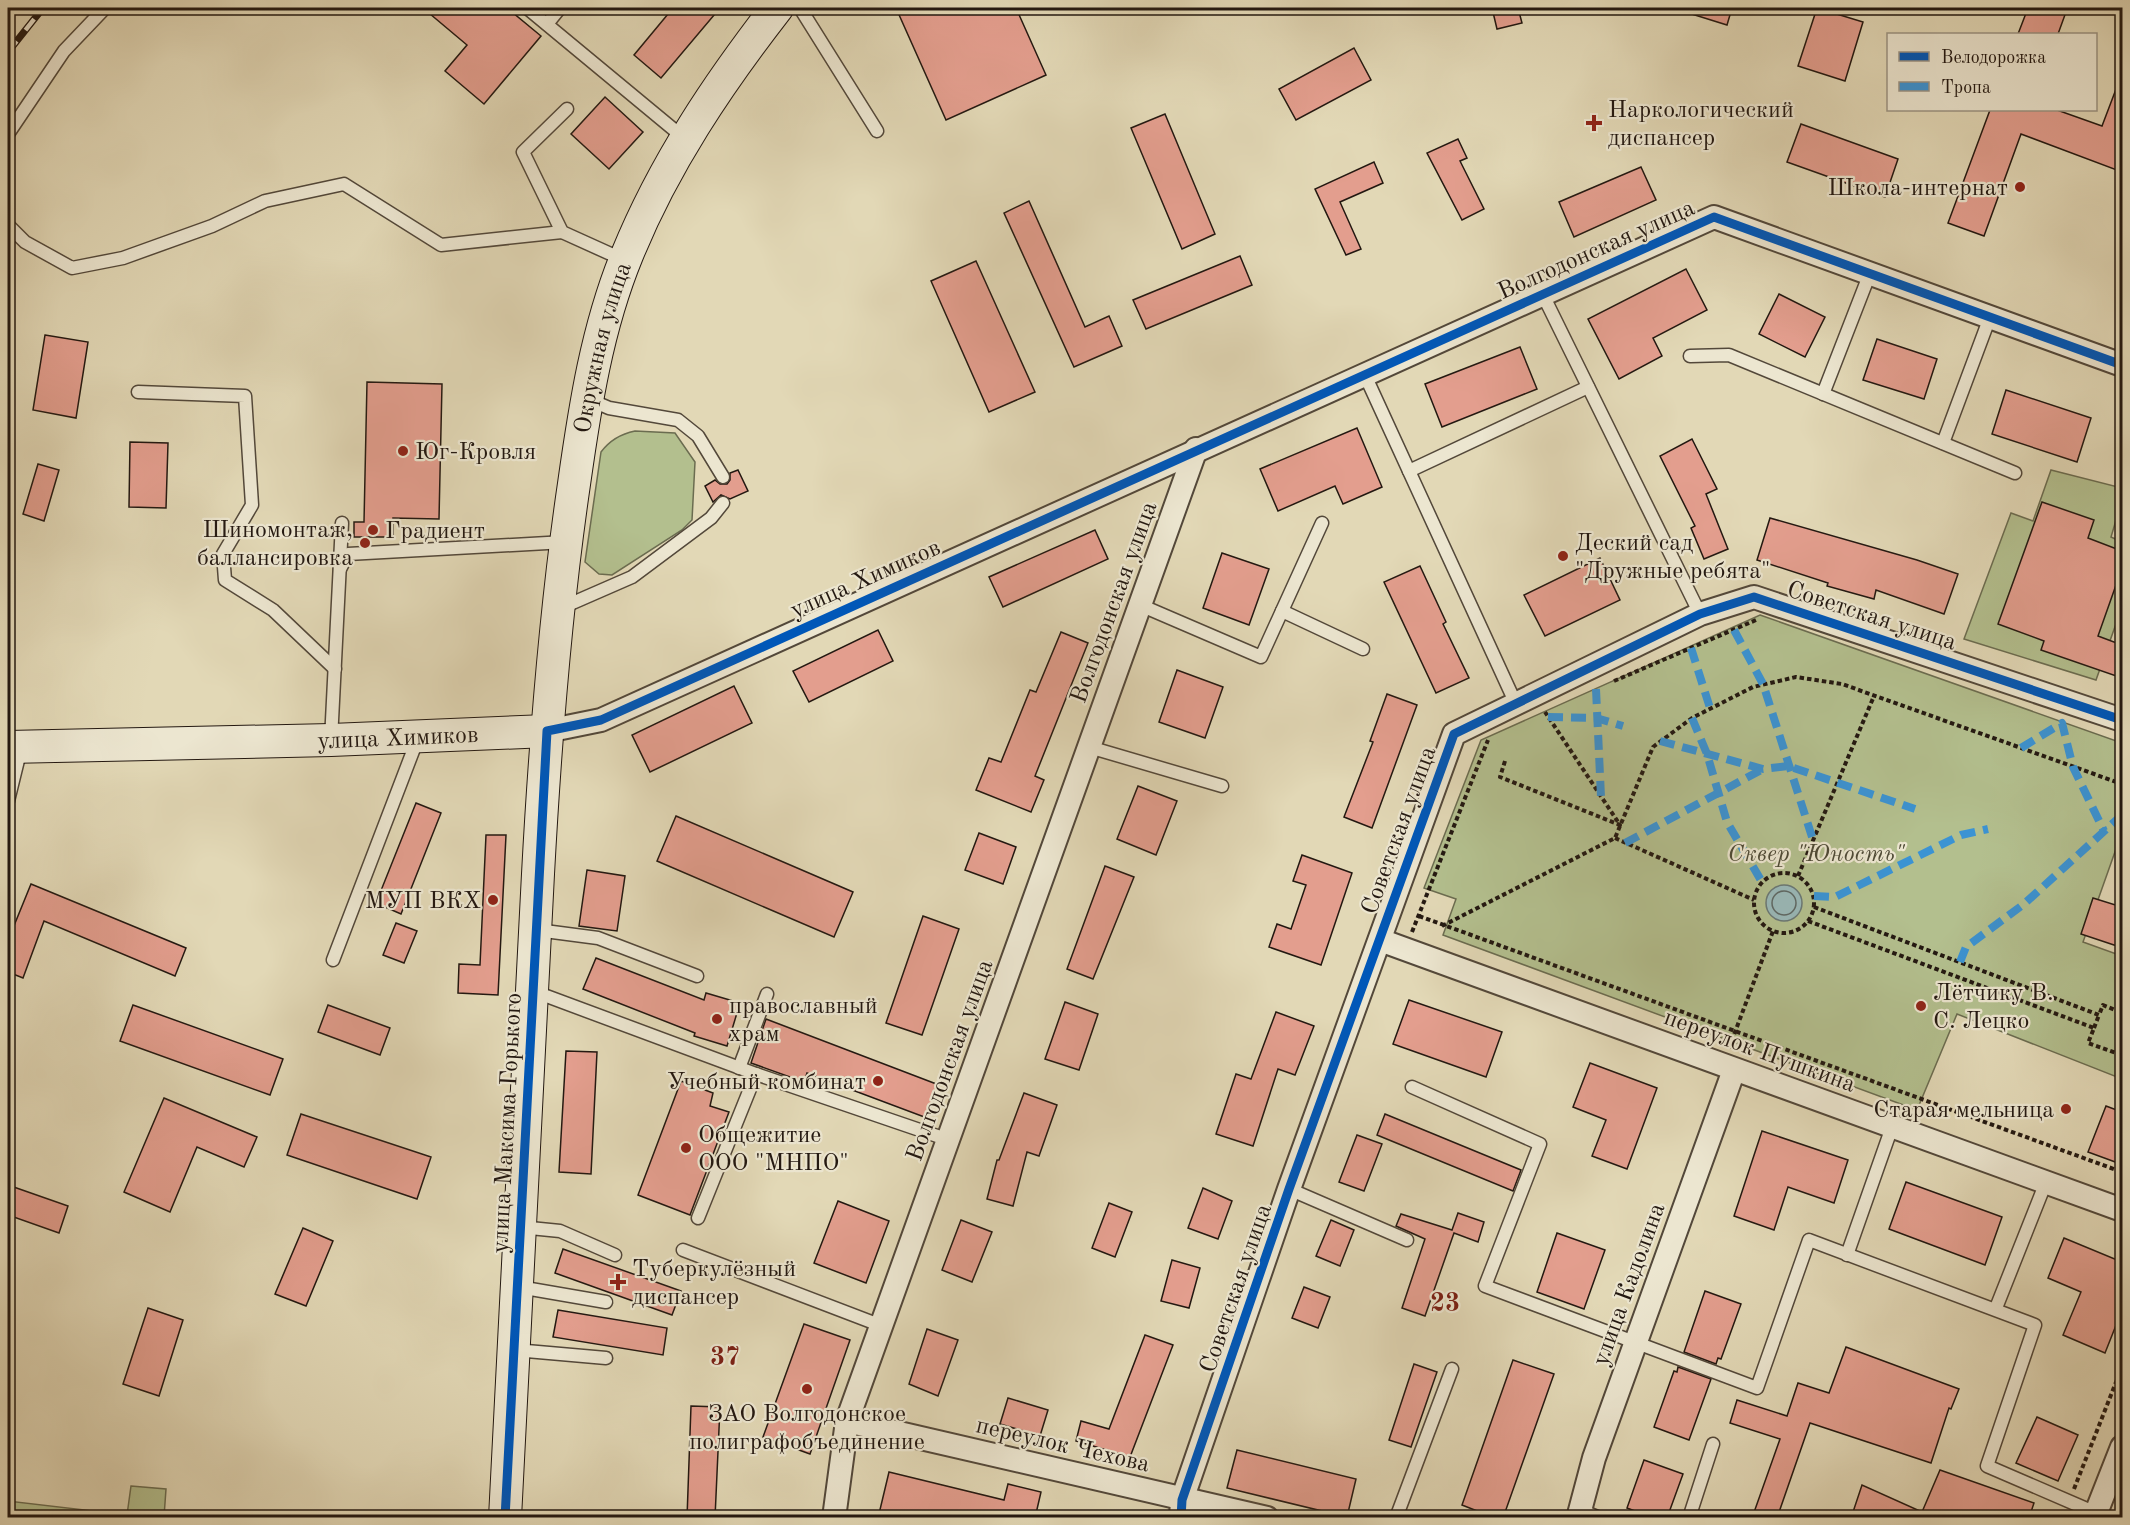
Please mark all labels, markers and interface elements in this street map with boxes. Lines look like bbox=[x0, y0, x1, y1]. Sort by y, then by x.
legend bbox=[1887, 33, 2097, 111]
text: Велодорожка bbox=[1941, 49, 2046, 67]
text: Тропа bbox=[1941, 79, 1991, 97]
place label: Наркологический диспансер bbox=[1608, 99, 1794, 151]
marker: Наркологический диспансер bbox=[1585, 114, 1603, 132]
place label: Школа-интернат bbox=[1828, 177, 2008, 201]
marker: Школа-интернат bbox=[2013, 180, 2027, 194]
street label: Волгодонская улица bbox=[1495, 197, 1699, 305]
street label: Окружная улица bbox=[572, 259, 637, 435]
place label: Юг-Кровля bbox=[415, 441, 536, 465]
marker: Юг-Кровля bbox=[396, 444, 410, 458]
street label: Волгодонская улица bbox=[1067, 498, 1163, 707]
place label: Шиномонтаж, баллансировка bbox=[197, 519, 353, 571]
place label: Градиент bbox=[385, 520, 485, 544]
marker: Градиент bbox=[366, 523, 380, 537]
place label: Деский сад "Дружные ребята" bbox=[1575, 532, 1771, 584]
marker: Шиномонтаж, баллансировка bbox=[358, 536, 372, 550]
street label: улица Химиков bbox=[787, 536, 944, 624]
marker: Деский сад "Дружные ребята" bbox=[1556, 549, 1570, 563]
street label: Советская улица bbox=[1784, 578, 1959, 656]
street label: улица Химиков bbox=[317, 724, 479, 754]
street label: Советская улица bbox=[1358, 743, 1441, 918]
park label: Сквер "Юность" bbox=[1728, 843, 1906, 867]
place label: МУП ВКХ bbox=[365, 890, 481, 914]
marker: МУП ВКХ bbox=[486, 893, 500, 907]
street label: Волгодонская улица bbox=[903, 956, 999, 1165]
place label: Лётчику В. С. Лецко bbox=[1933, 982, 2054, 1034]
street label: улица Максима Горького bbox=[489, 992, 527, 1254]
place label: православный храм bbox=[729, 995, 878, 1047]
marker: Лётчику В. С. Лецко bbox=[1914, 999, 1928, 1013]
street label: переулок Пушкина bbox=[1660, 1006, 1858, 1098]
marker: православный храм bbox=[710, 1012, 724, 1026]
place label: Учебный комбинат bbox=[667, 1071, 866, 1095]
marker: Учебный комбинат bbox=[871, 1074, 885, 1088]
place label: Старая мельница bbox=[1873, 1099, 2054, 1123]
marker: Старая мельница bbox=[2059, 1102, 2073, 1116]
place label: Общежитие ООО "МНПО" bbox=[698, 1124, 849, 1176]
marker: Общежитие ООО "МНПО" bbox=[679, 1141, 693, 1155]
street label: улица Кадолина bbox=[1589, 1200, 1670, 1369]
street label: Советская улица bbox=[1197, 1201, 1277, 1376]
place label: Туберкулёзный диспансер bbox=[632, 1258, 796, 1310]
marker: Туберкулёзный диспансер bbox=[609, 1273, 627, 1291]
district label: 23 bbox=[1430, 1291, 1460, 1317]
district label: 37 bbox=[710, 1345, 740, 1371]
marker: ЗАО Волгодонское полиграфобъединение bbox=[800, 1382, 814, 1396]
place label: ЗАО Волгодонское полиграфобъединение bbox=[689, 1403, 925, 1455]
street label: переулок Чехова bbox=[973, 1414, 1152, 1478]

